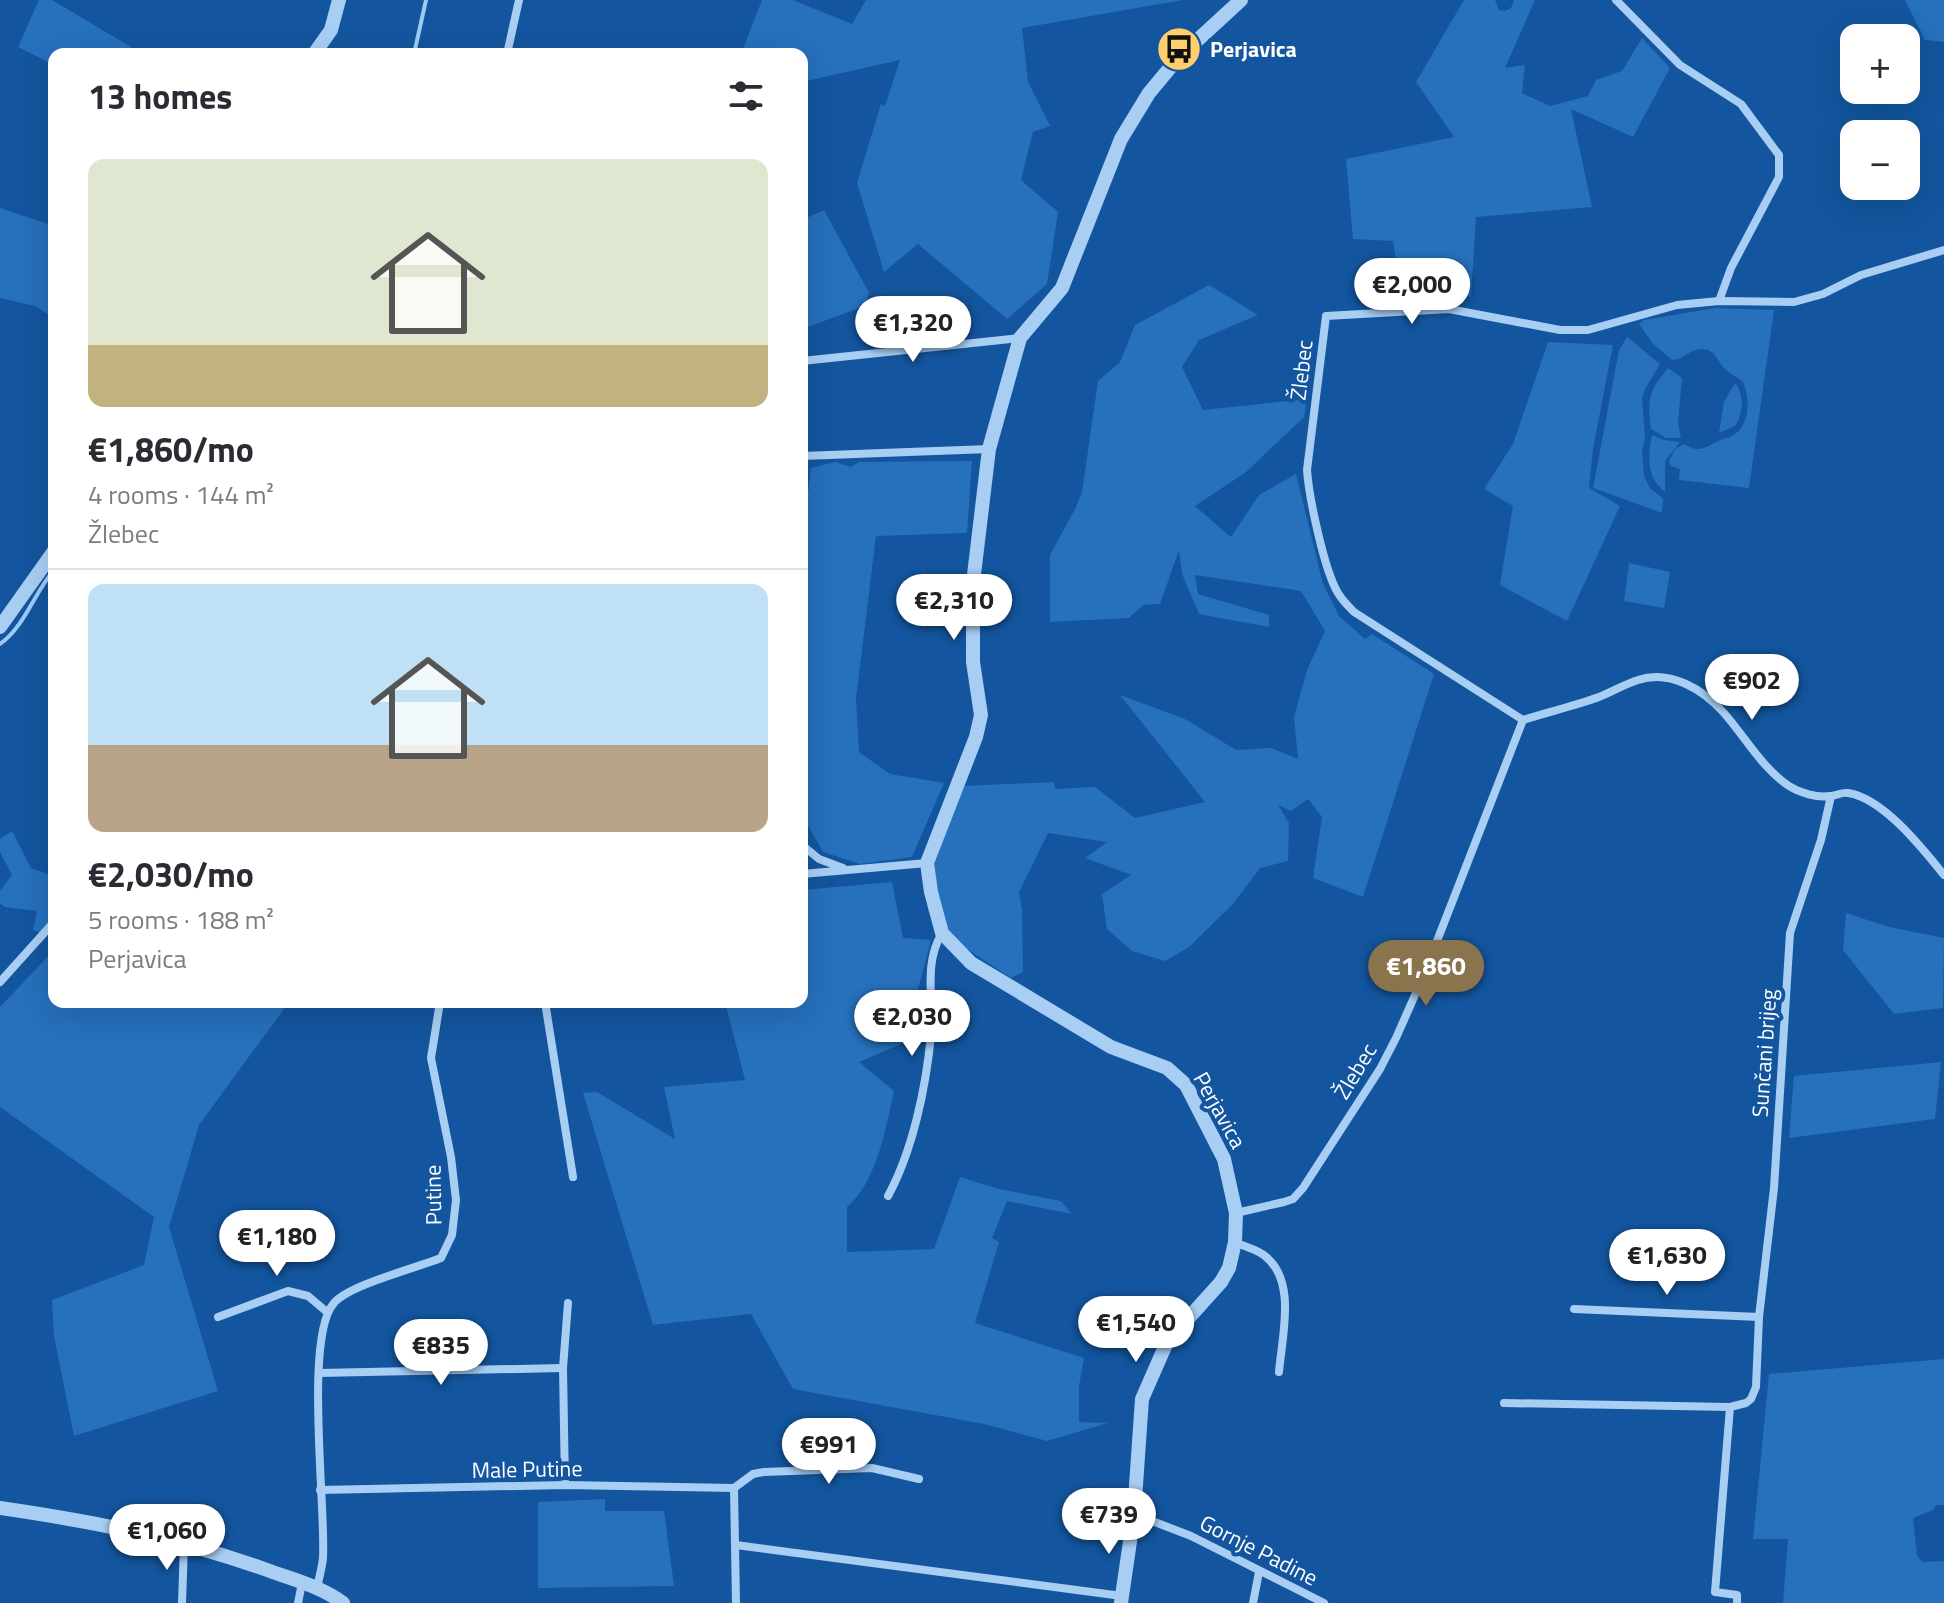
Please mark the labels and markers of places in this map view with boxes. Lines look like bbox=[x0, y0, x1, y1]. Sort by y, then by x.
bus stop icon: Perjavica bbox=[1155, 25, 1203, 73]
place label: Perjavica bbox=[1210, 32, 1297, 66]
pin: €2,000 bbox=[1347, 258, 1477, 326]
pin: €1,320 bbox=[848, 296, 978, 364]
pin: €2,310 bbox=[889, 574, 1019, 642]
pin: €902 bbox=[1705, 654, 1799, 722]
pin: €1,860 bbox=[1361, 940, 1491, 1008]
pin: €2,030 bbox=[847, 990, 977, 1058]
pin: €1,180 bbox=[212, 1210, 342, 1278]
pin: €1,630 bbox=[1602, 1229, 1732, 1297]
pin: €1,540 bbox=[1071, 1296, 1201, 1364]
pin: €835 bbox=[394, 1319, 488, 1387]
pin: €991 bbox=[782, 1418, 876, 1486]
pin: €739 bbox=[1062, 1488, 1156, 1556]
pin: €1,060 bbox=[102, 1504, 232, 1572]

